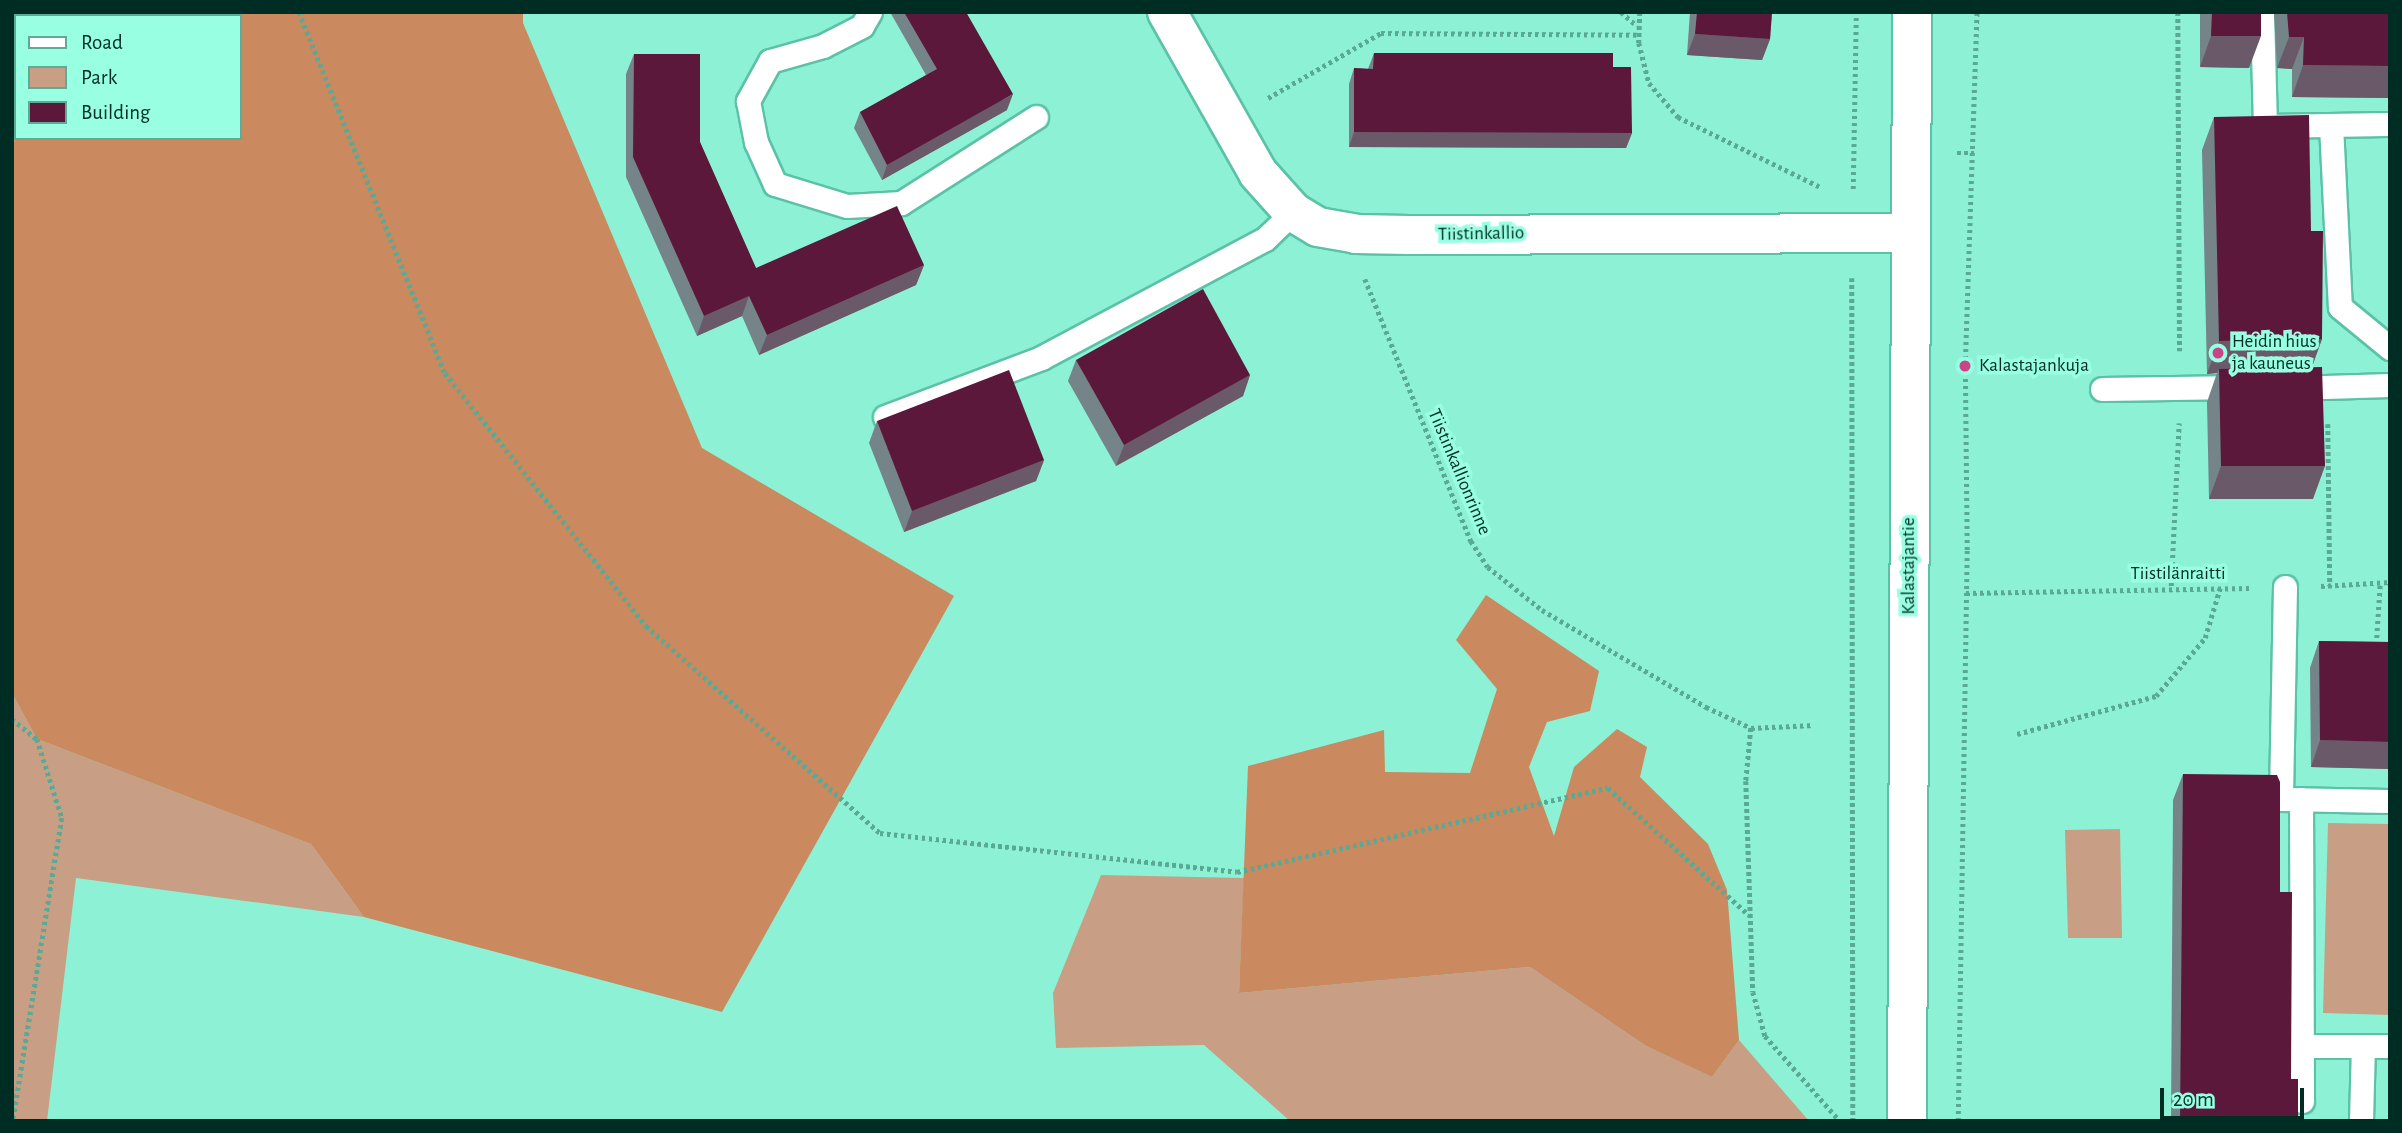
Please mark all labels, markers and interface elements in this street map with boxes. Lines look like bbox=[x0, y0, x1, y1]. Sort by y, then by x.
legend bbox=[14, 14, 242, 140]
text: Road bbox=[81, 32, 123, 53]
text: Park bbox=[81, 67, 117, 88]
text: Building bbox=[81, 102, 150, 123]
street label: Tiistinkallio bbox=[1438, 222, 1524, 246]
place label: Heidin hius ja kauneus bbox=[2232, 331, 2317, 375]
marker: Heidin hius ja kauneus bbox=[2210, 345, 2226, 361]
place label: Kalastajankuja bbox=[1979, 355, 2089, 377]
marker: Kalastajankuja bbox=[1957, 358, 1973, 374]
street label: Tiistinkallionrinne bbox=[1422, 406, 1496, 538]
street label: Kalastajantie bbox=[1898, 517, 1920, 615]
street label: Tiistilänraitti bbox=[2130, 563, 2226, 585]
scale bar bbox=[2164, 1074, 2308, 1118]
text: 20 m bbox=[2173, 1089, 2214, 1110]

